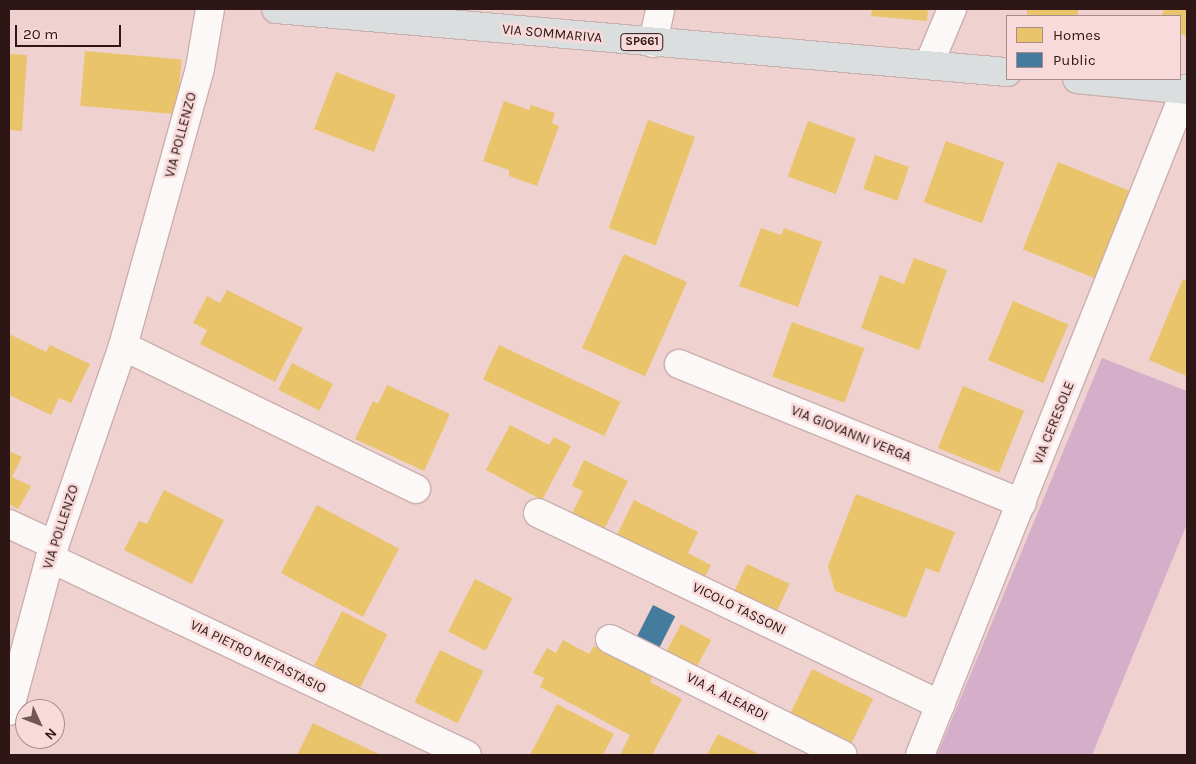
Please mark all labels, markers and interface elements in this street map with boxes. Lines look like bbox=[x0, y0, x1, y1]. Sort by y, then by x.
scale bar bbox=[18, 15, 124, 47]
legend bbox=[1006, 15, 1181, 80]
street label: VIA SOMMARIVA bbox=[501, 21, 603, 47]
text: 20 m bbox=[23, 25, 58, 43]
text: Homes bbox=[1053, 26, 1101, 44]
road number: SP661 bbox=[620, 32, 664, 52]
text: Public bbox=[1053, 51, 1096, 69]
street label: VIA POLLENZO bbox=[162, 90, 200, 180]
street label: VIA CERESOLE bbox=[1030, 379, 1078, 467]
street label: VIA GIOVANNI VERGA bbox=[788, 402, 914, 466]
street label: VIA POLLENZO bbox=[39, 483, 83, 571]
street label: VICOLO TASSONI bbox=[689, 579, 789, 639]
street label: VIA PIETRO METASTASIO bbox=[187, 617, 329, 697]
street label: VIA A. ALEARDI bbox=[683, 669, 771, 725]
north arrow bbox=[15, 699, 65, 749]
text: N bbox=[41, 724, 60, 743]

